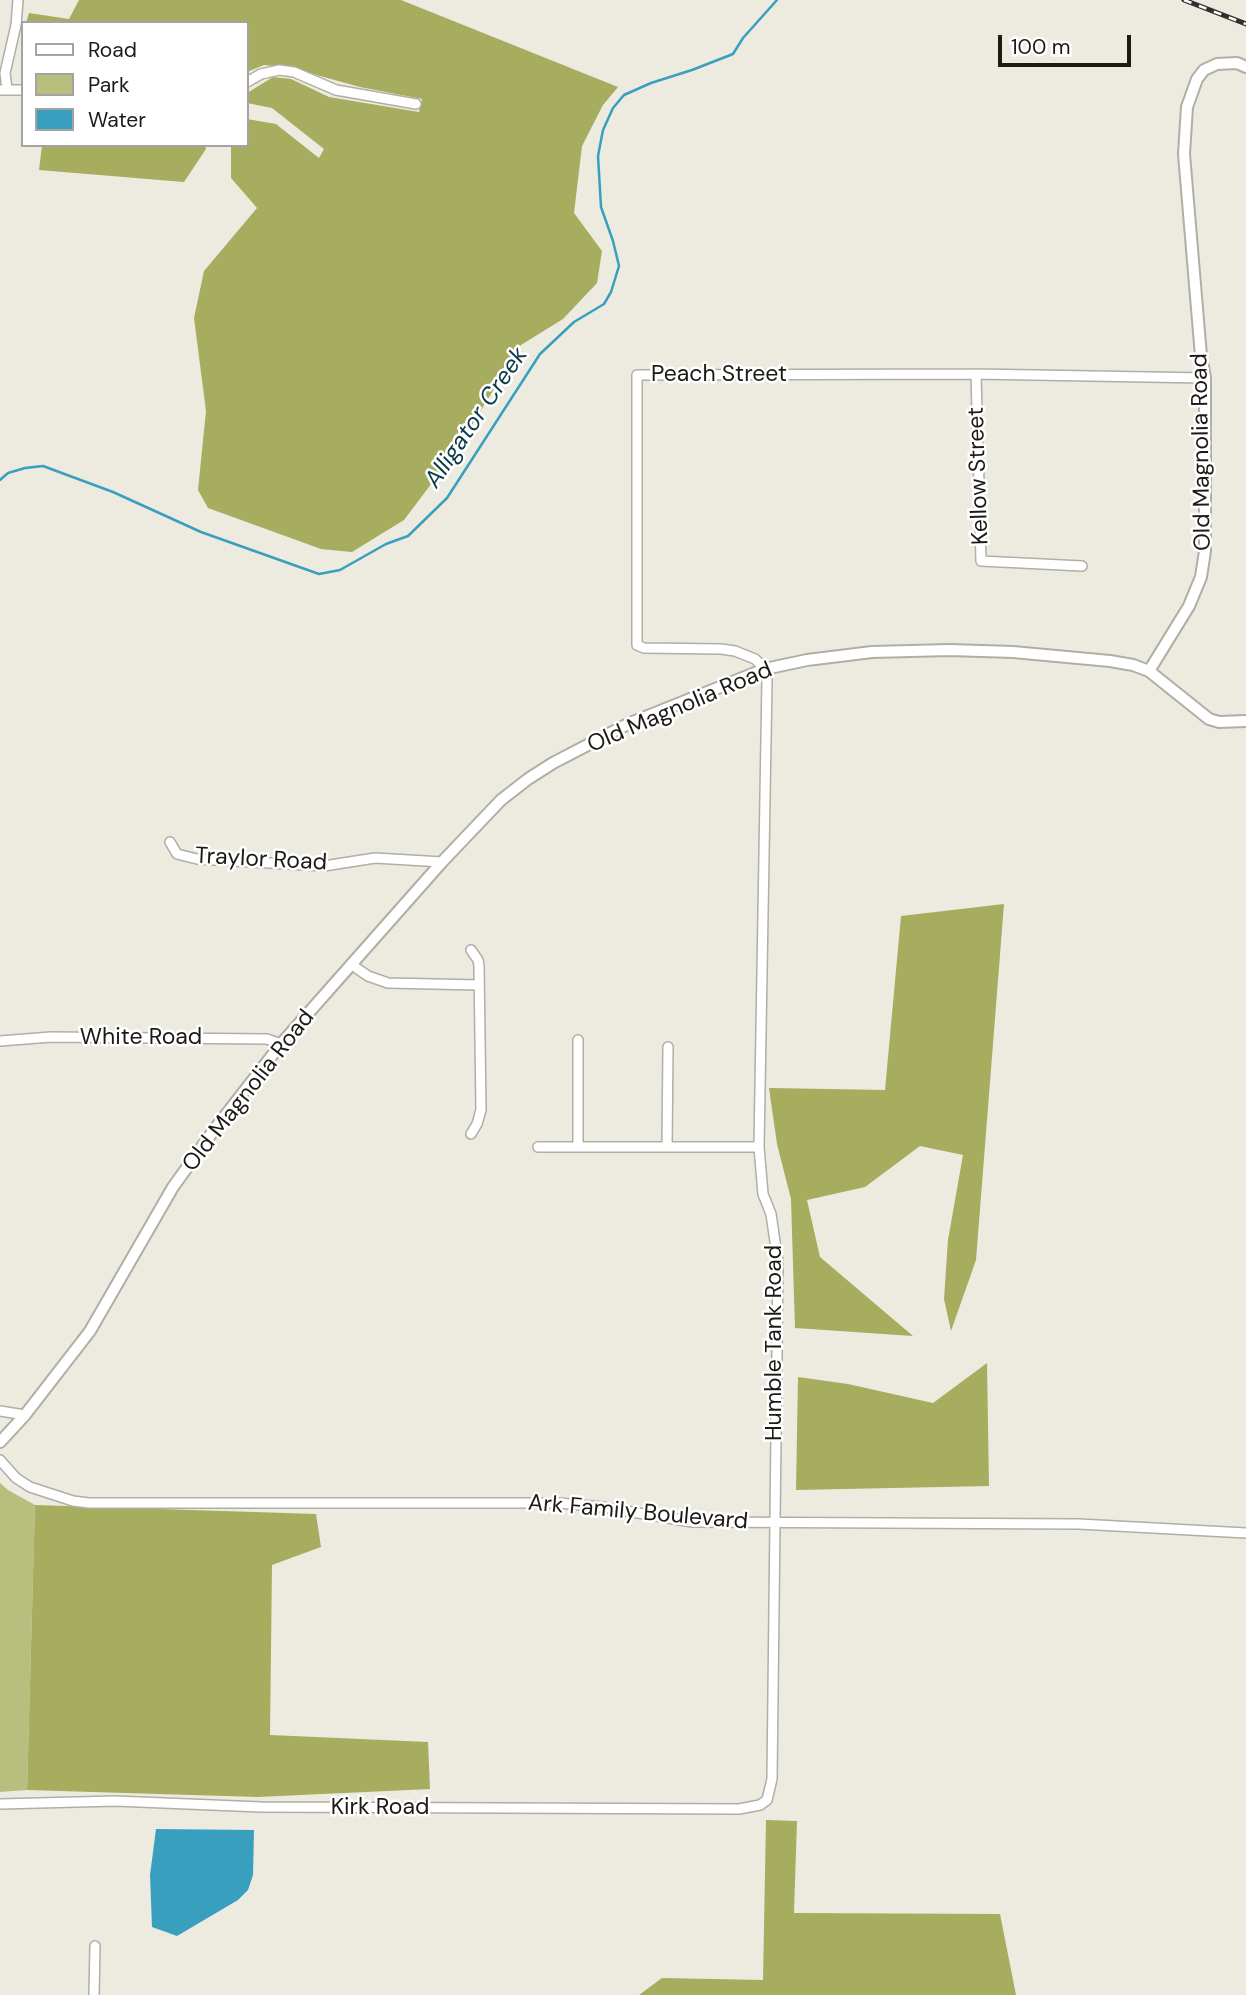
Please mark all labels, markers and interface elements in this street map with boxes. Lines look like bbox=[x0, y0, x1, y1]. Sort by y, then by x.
legend bbox=[21, 21, 248, 147]
scale bar bbox=[1001, 21, 1134, 65]
text: 100 m bbox=[1011, 33, 1071, 61]
text: Road bbox=[88, 36, 137, 64]
text: Park bbox=[88, 71, 129, 99]
text: Water bbox=[88, 106, 146, 134]
water label: Alligator Creek bbox=[419, 342, 535, 494]
street label: Old Magnolia Road bbox=[1186, 353, 1218, 551]
street label: Peach Street bbox=[651, 361, 787, 389]
street label: Kellow Street bbox=[963, 407, 995, 545]
street label: Old Magnolia Road bbox=[584, 657, 776, 759]
street label: Traylor Road bbox=[194, 843, 328, 877]
street label: Old Magnolia Road bbox=[177, 1005, 321, 1177]
street label: White Road bbox=[80, 1024, 202, 1052]
street label: Humble Tank Road bbox=[761, 1245, 789, 1441]
street label: Ark Family Boulevard bbox=[527, 1490, 749, 1536]
street label: Kirk Road bbox=[331, 1794, 429, 1822]

